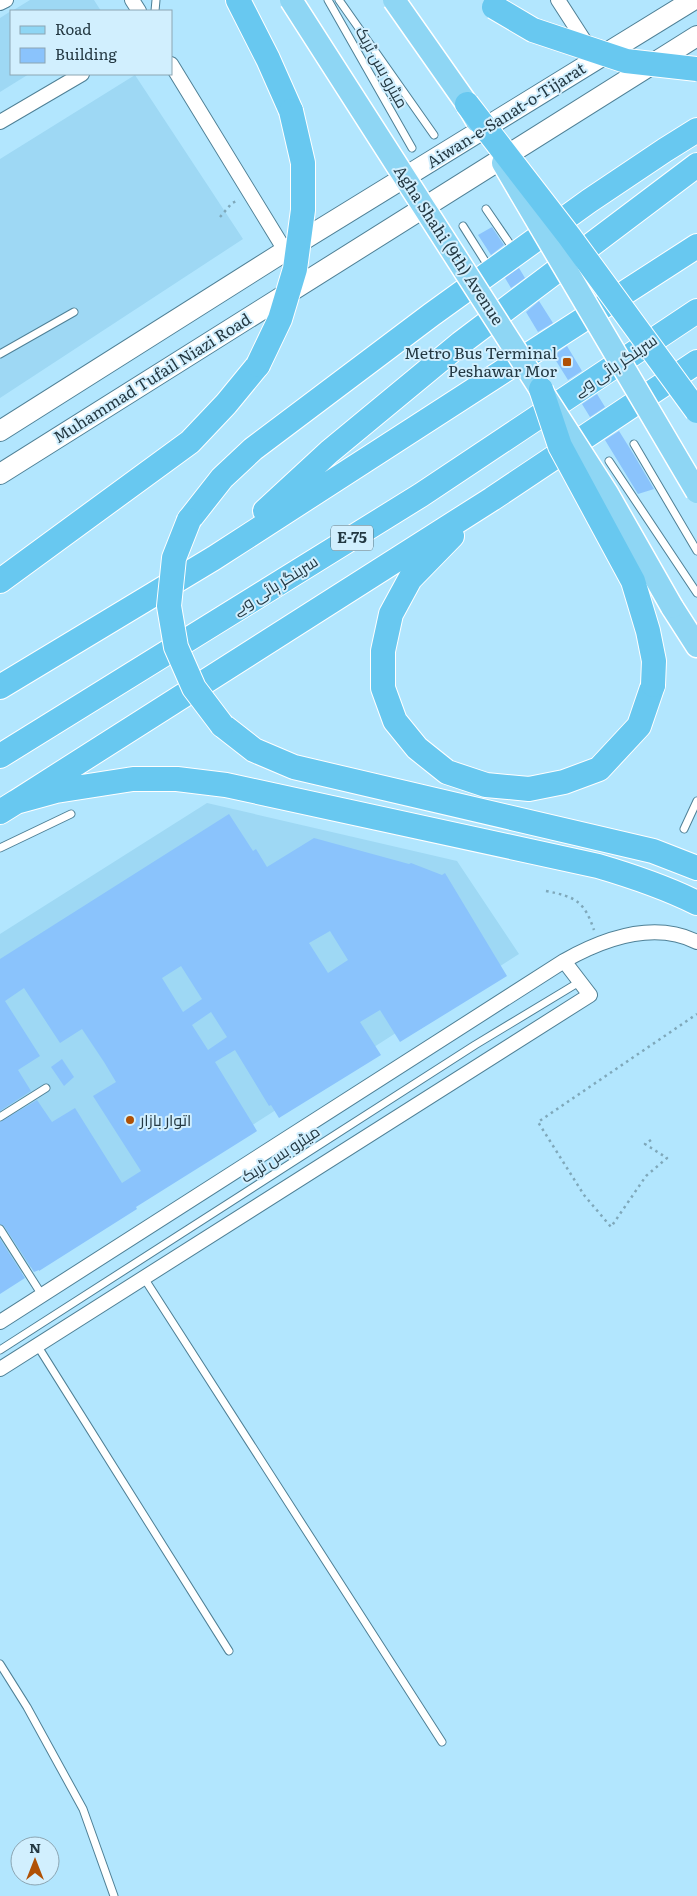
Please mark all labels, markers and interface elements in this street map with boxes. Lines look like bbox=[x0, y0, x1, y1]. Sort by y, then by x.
legend bbox=[10, 10, 172, 75]
text: Road bbox=[55, 17, 91, 40]
street label: میٹرو بس ٹریک bbox=[351, 21, 415, 112]
text: Building bbox=[55, 42, 117, 65]
street label: Aiwan-e-Sanat-o-Tijarat bbox=[421, 55, 590, 173]
street label: Agha Shahi (9th) Avenue bbox=[389, 160, 511, 329]
street label: Muhammad Tufail Niazi Road bbox=[48, 306, 255, 448]
street label: سرینگر ہائی وے bbox=[568, 327, 661, 401]
place label: Metro Bus Terminal Peshawar Mor bbox=[404, 340, 557, 382]
marker: Metro Bus Terminal Peshawar Mor bbox=[561, 356, 573, 368]
road number: E-75 bbox=[331, 526, 373, 550]
street label: سرینگر ہائی وے bbox=[227, 548, 322, 620]
place label: اتوار بازار bbox=[139, 1107, 191, 1131]
marker: اتوار بازار bbox=[124, 1114, 136, 1126]
street label: میٹرو بس ٹریک bbox=[235, 1119, 324, 1188]
north arrow bbox=[10, 1836, 60, 1886]
text: N bbox=[29, 1837, 41, 1857]

